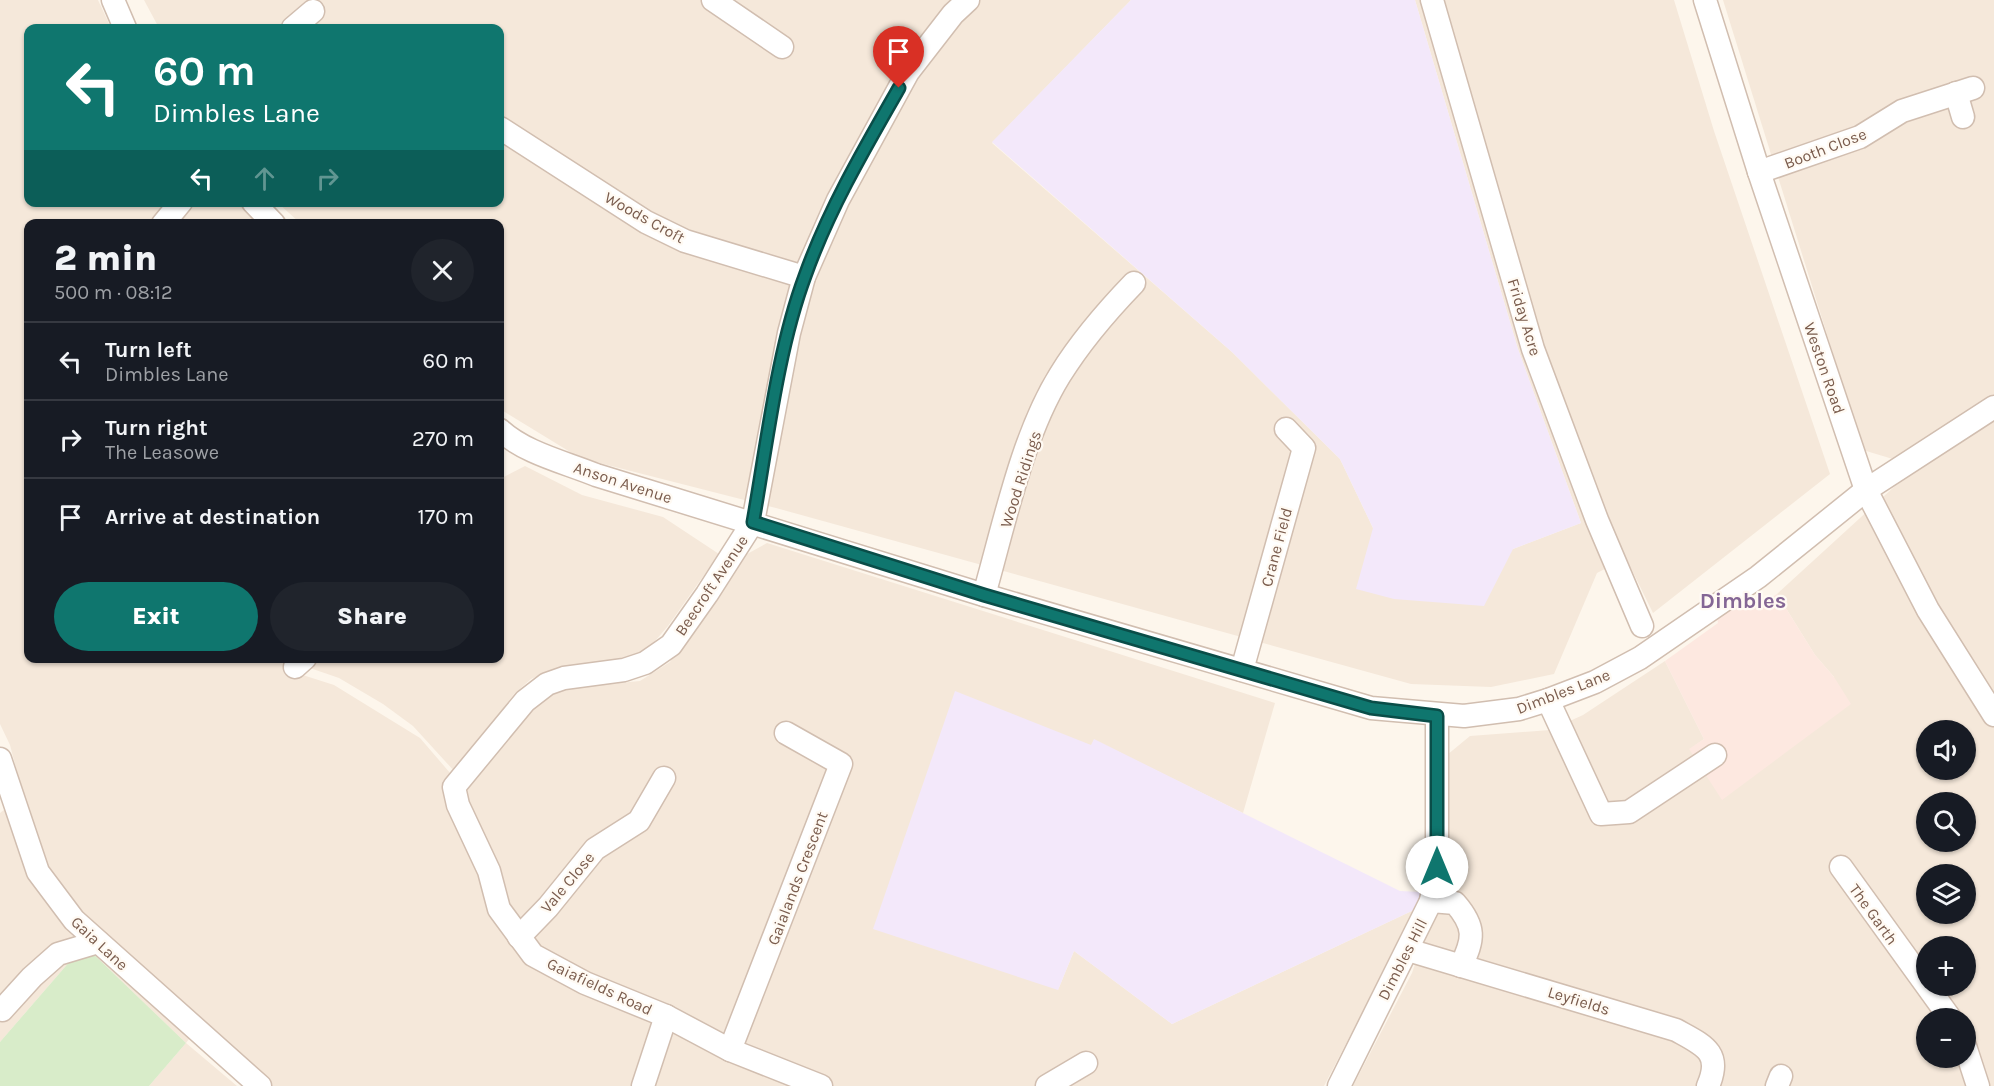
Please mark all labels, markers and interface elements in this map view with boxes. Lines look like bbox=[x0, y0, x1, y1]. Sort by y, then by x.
pin bbox=[873, 26, 924, 88]
icon: arrive bbox=[882, 35, 915, 68]
text: 60 m bbox=[153, 46, 256, 96]
icon: left bbox=[54, 48, 132, 126]
text: Dimbles Lane bbox=[153, 97, 320, 129]
street label: Booth Close bbox=[1781, 124, 1869, 173]
icon: left bbox=[185, 162, 218, 195]
icon: ahead bbox=[248, 162, 281, 195]
icon: right bbox=[311, 162, 344, 195]
street label: Woods Croft bbox=[601, 188, 688, 247]
text: 2 min bbox=[54, 237, 157, 279]
button: close bbox=[411, 239, 474, 302]
street label: Friday Acre bbox=[1504, 276, 1545, 358]
text: 500 m · 08:12 bbox=[54, 281, 173, 304]
street label: Weston Road bbox=[1800, 320, 1849, 416]
text: Turn left bbox=[105, 337, 192, 363]
icon: left bbox=[54, 345, 87, 378]
text: 60 m bbox=[423, 348, 474, 374]
text: Dimbles Lane bbox=[105, 363, 229, 386]
text: Turn right bbox=[105, 415, 208, 441]
icon: right bbox=[54, 423, 87, 456]
text: 270 m bbox=[412, 426, 474, 452]
street label: Wood Ridings bbox=[996, 428, 1045, 530]
text: The Leasowe bbox=[105, 441, 219, 464]
street label: Anson Avenue bbox=[571, 458, 674, 507]
icon: arrive bbox=[54, 501, 87, 534]
text: Arrive at destination bbox=[105, 504, 320, 530]
text: 170 m bbox=[418, 504, 474, 530]
street label: Crane Field bbox=[1257, 505, 1296, 589]
street label: Beecroft Avenue bbox=[671, 531, 752, 639]
button: Exit bbox=[54, 582, 258, 651]
button: Share bbox=[270, 582, 474, 651]
district label: Dimbles bbox=[1700, 588, 1786, 614]
street label: Dimbles Lane bbox=[1514, 665, 1613, 718]
map controls bbox=[1916, 720, 1976, 1068]
button: sound bbox=[1916, 720, 1976, 780]
button: search bbox=[1916, 792, 1976, 852]
street label: Gaialands Crescent bbox=[763, 809, 832, 948]
position arrow bbox=[1405, 835, 1469, 899]
street label: Vale Close bbox=[536, 848, 598, 917]
button: layers bbox=[1916, 864, 1976, 924]
street label: The Garth bbox=[1845, 880, 1902, 948]
street label: Gaia Lane bbox=[67, 912, 132, 974]
street label: Dimbles Hill bbox=[1374, 915, 1431, 1003]
button: + bbox=[1916, 936, 1976, 996]
street label: Gaiafields Road bbox=[544, 954, 656, 1019]
street label: Leyfields bbox=[1545, 982, 1612, 1019]
button: − bbox=[1916, 1008, 1976, 1068]

